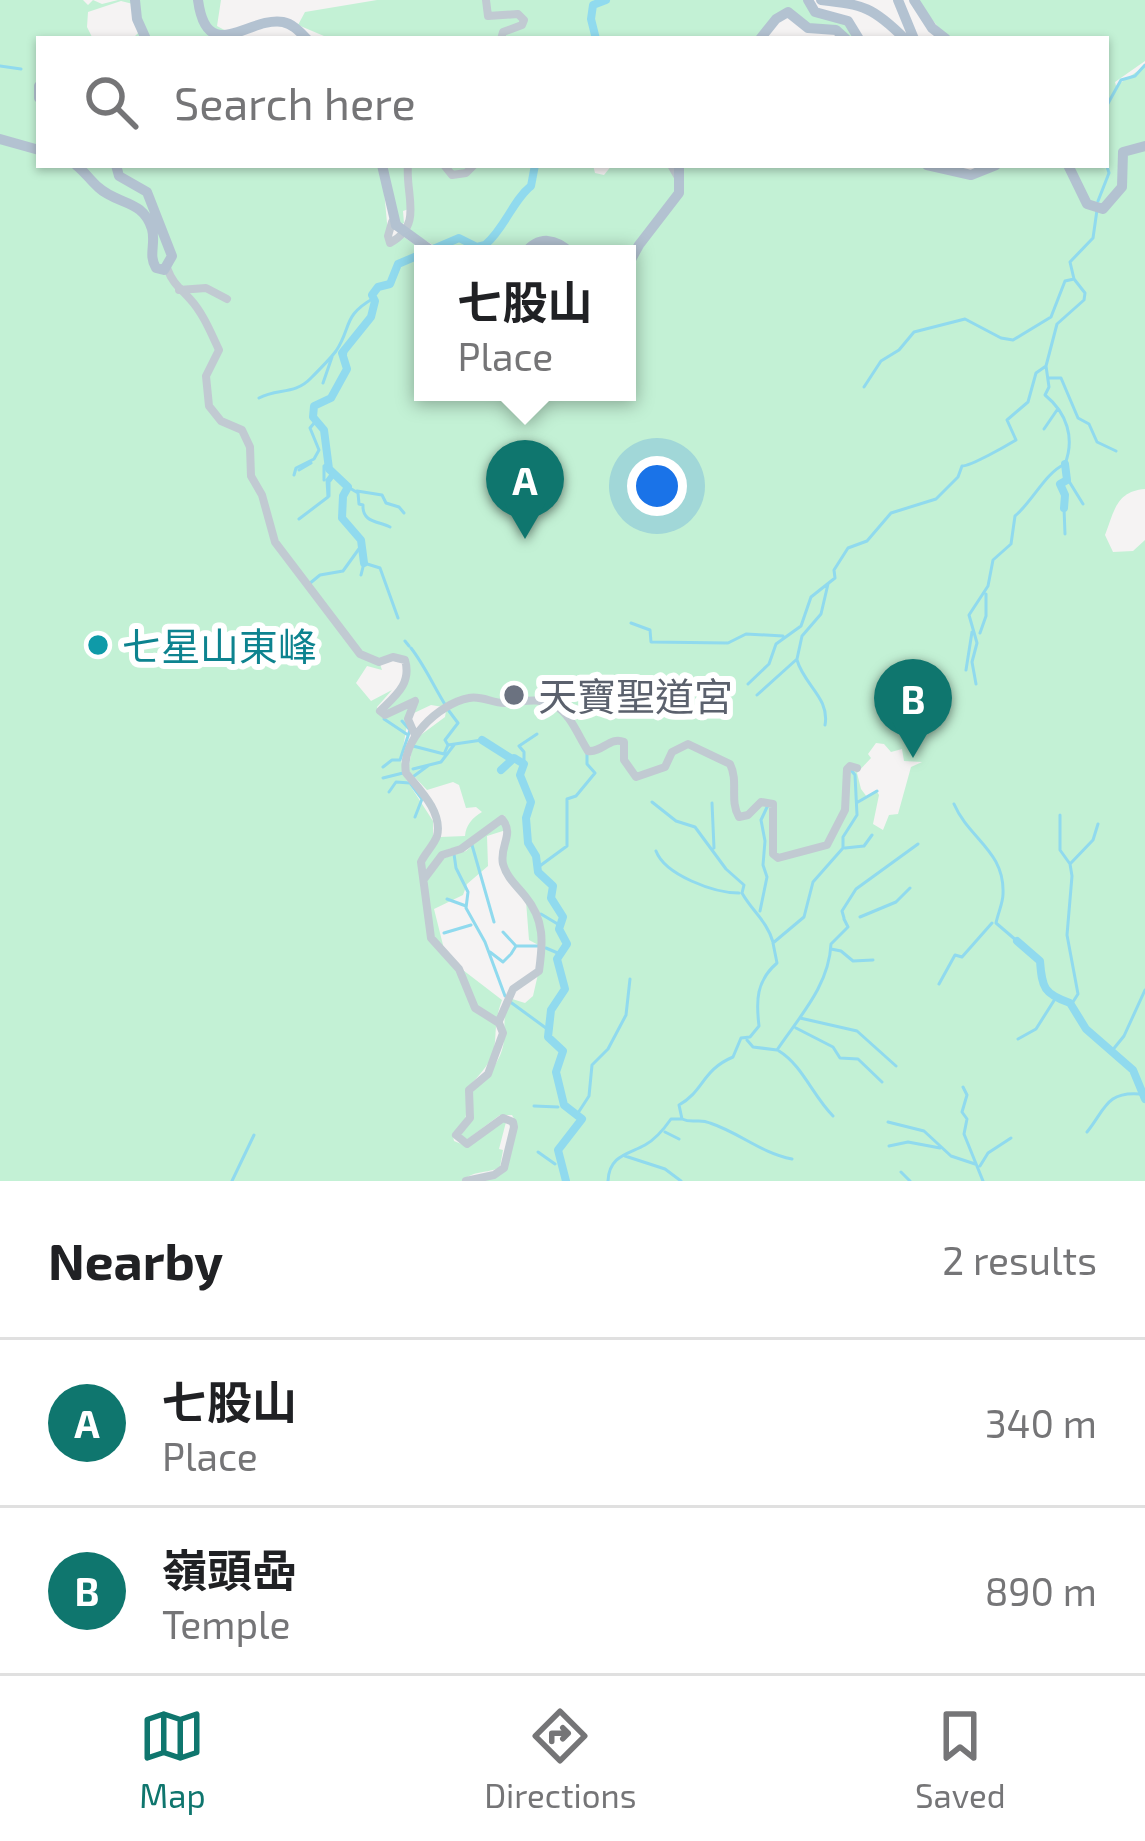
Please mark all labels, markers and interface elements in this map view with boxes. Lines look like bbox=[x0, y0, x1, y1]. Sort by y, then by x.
search box bbox=[36, 36, 1109, 168]
icon: search bbox=[78, 69, 144, 135]
text: Search here bbox=[174, 75, 416, 129]
popup bbox=[414, 245, 636, 401]
text: 七股山 bbox=[457, 274, 593, 328]
text: Place bbox=[457, 332, 553, 379]
pin: A bbox=[486, 440, 564, 539]
your location bbox=[627, 456, 687, 516]
place label: 七星山東峰 bbox=[122, 622, 317, 669]
marker: 七星山東峰 bbox=[85, 632, 111, 658]
pin: B bbox=[874, 659, 952, 758]
place label: 天寶聖道宮 bbox=[538, 672, 733, 719]
marker: 天寶聖道宮 bbox=[501, 682, 527, 708]
text: Nearby bbox=[48, 1229, 223, 1290]
text: 2 results bbox=[942, 1236, 1097, 1283]
text: 七股山 bbox=[162, 1374, 297, 1428]
text: A bbox=[74, 1399, 100, 1446]
text: 340 m bbox=[985, 1399, 1097, 1446]
text: Place bbox=[162, 1432, 258, 1479]
text: 嶺頭喦 bbox=[162, 1542, 297, 1596]
text: B bbox=[75, 1567, 99, 1614]
text: 890 m bbox=[985, 1567, 1097, 1614]
text: Temple bbox=[162, 1600, 291, 1647]
tab: Map bbox=[139, 1703, 206, 1815]
tab: Directions bbox=[484, 1703, 636, 1815]
tab: Saved bbox=[915, 1703, 1006, 1815]

